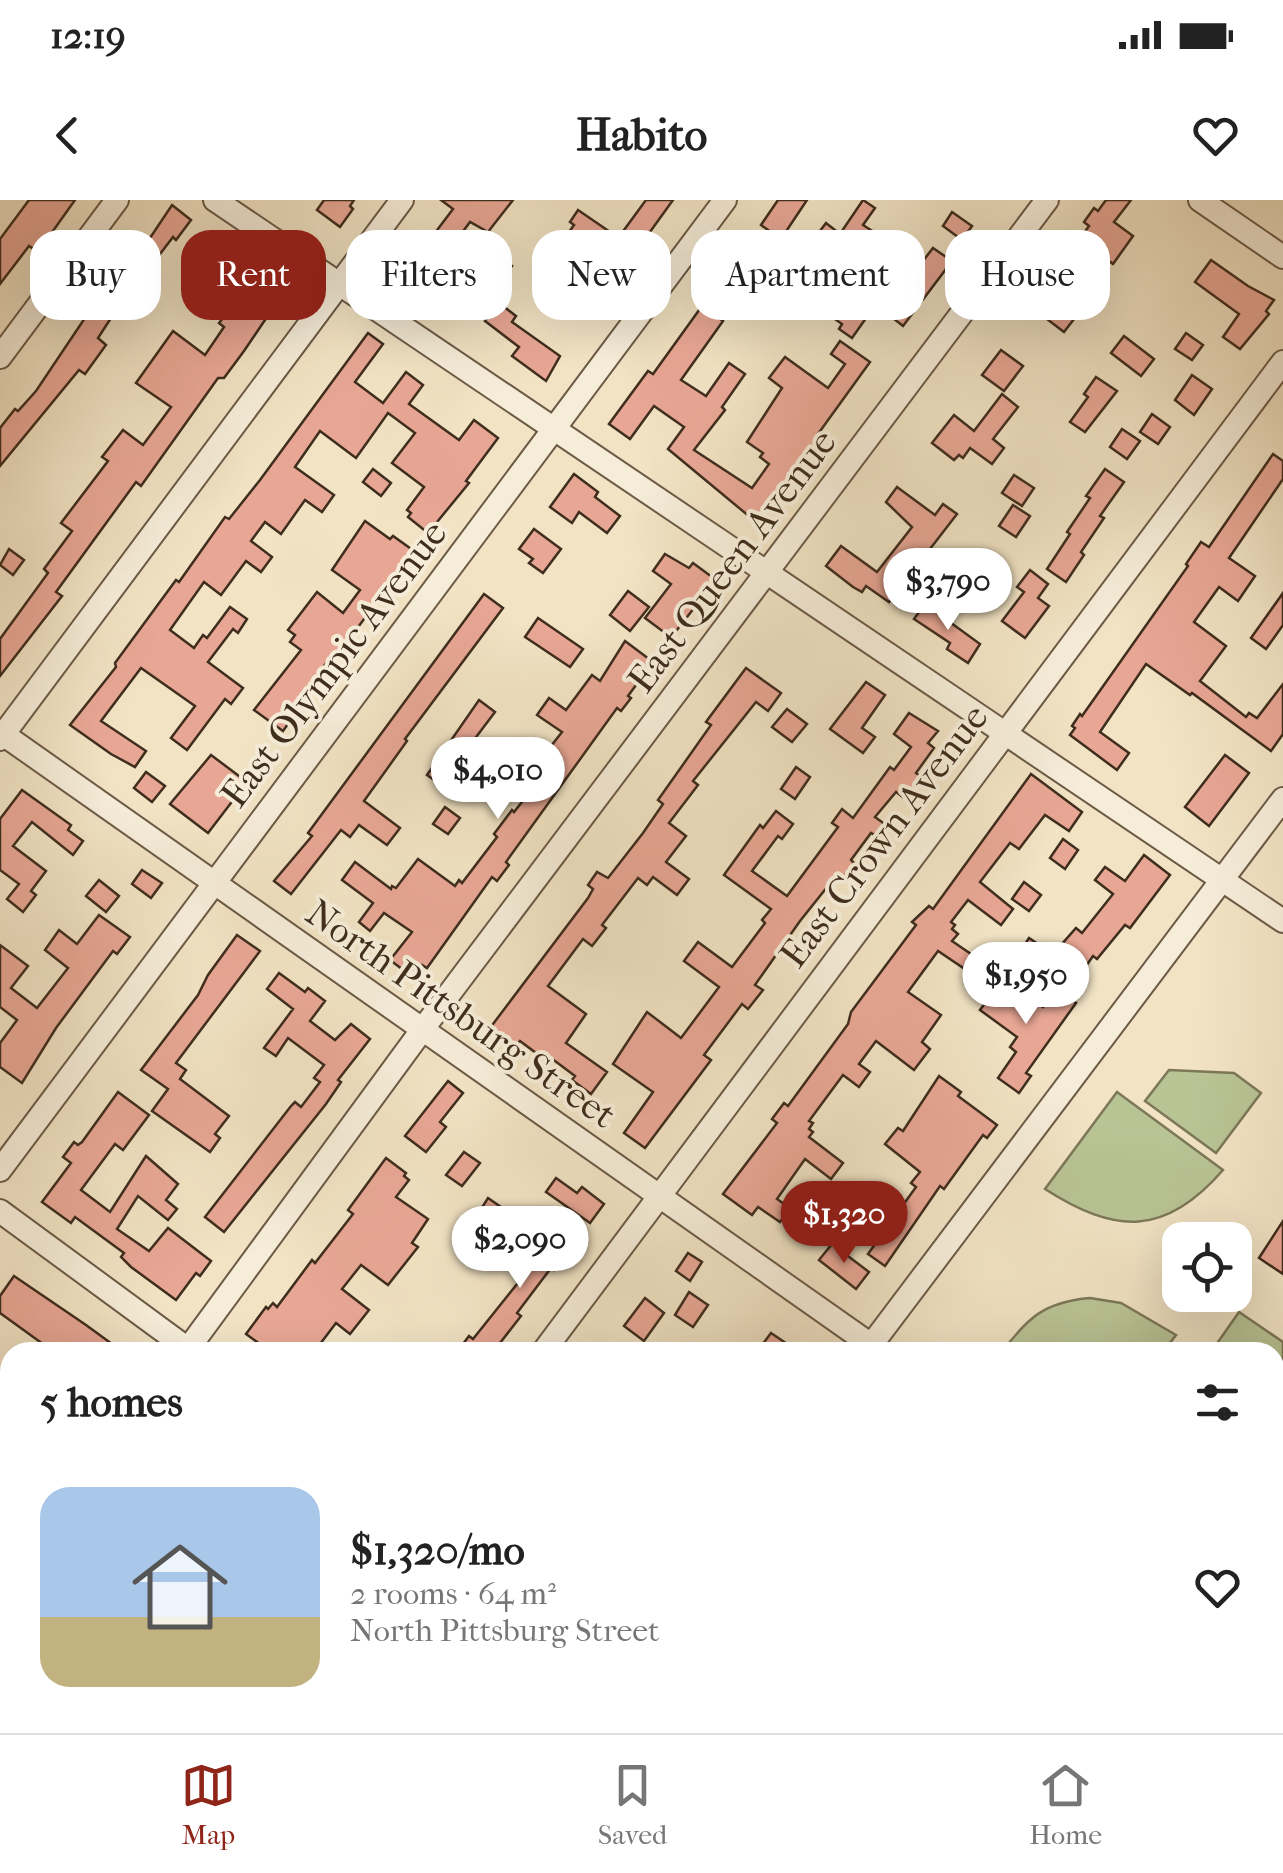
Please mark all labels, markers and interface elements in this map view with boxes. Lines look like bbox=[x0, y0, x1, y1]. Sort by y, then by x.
text: 12:19 bbox=[50, 13, 126, 58]
icon: back bbox=[40, 108, 95, 163]
icon: heart bbox=[1188, 108, 1243, 163]
text: Habito bbox=[576, 109, 707, 162]
chip: Buy bbox=[30, 230, 161, 320]
chip: Rent bbox=[181, 230, 326, 320]
chip: Filters bbox=[346, 230, 512, 320]
chip: New bbox=[532, 230, 671, 320]
chip: Apartment bbox=[691, 230, 925, 320]
chip: House bbox=[945, 230, 1110, 320]
street label: East Queen Avenue bbox=[618, 421, 846, 701]
street label: East Olympic Avenue bbox=[212, 512, 456, 816]
pin: $3,790 bbox=[867, 548, 1029, 633]
text: $3,790 bbox=[905, 562, 991, 599]
street label: East Crown Avenue bbox=[770, 696, 998, 976]
pin: $4,010 bbox=[417, 737, 579, 822]
text: $4,010 bbox=[453, 751, 543, 788]
street label: North Pittsburg Street bbox=[298, 890, 625, 1138]
pin: $1,950 bbox=[945, 942, 1107, 1027]
text: $1,950 bbox=[984, 956, 1068, 993]
pin: $1,320 bbox=[763, 1181, 925, 1266]
text: $1,320 bbox=[803, 1195, 885, 1232]
pin: $2,090 bbox=[439, 1206, 601, 1291]
text: $2,090 bbox=[474, 1220, 566, 1257]
map controls bbox=[1162, 1222, 1252, 1312]
button: locate bbox=[1162, 1222, 1252, 1312]
icon: filters bbox=[1190, 1375, 1245, 1430]
text: 5 homes bbox=[40, 1378, 183, 1427]
text: $1,320/mo bbox=[350, 1526, 525, 1575]
icon: home bbox=[120, 1527, 240, 1647]
icon: heart bbox=[1190, 1560, 1245, 1615]
text: 2 rooms · 64 m² bbox=[350, 1575, 556, 1612]
text: North Pittsburg Street bbox=[350, 1612, 659, 1649]
tab: Map bbox=[181, 1758, 236, 1851]
tab: Saved bbox=[598, 1758, 667, 1851]
tab: Home bbox=[1029, 1758, 1102, 1851]

